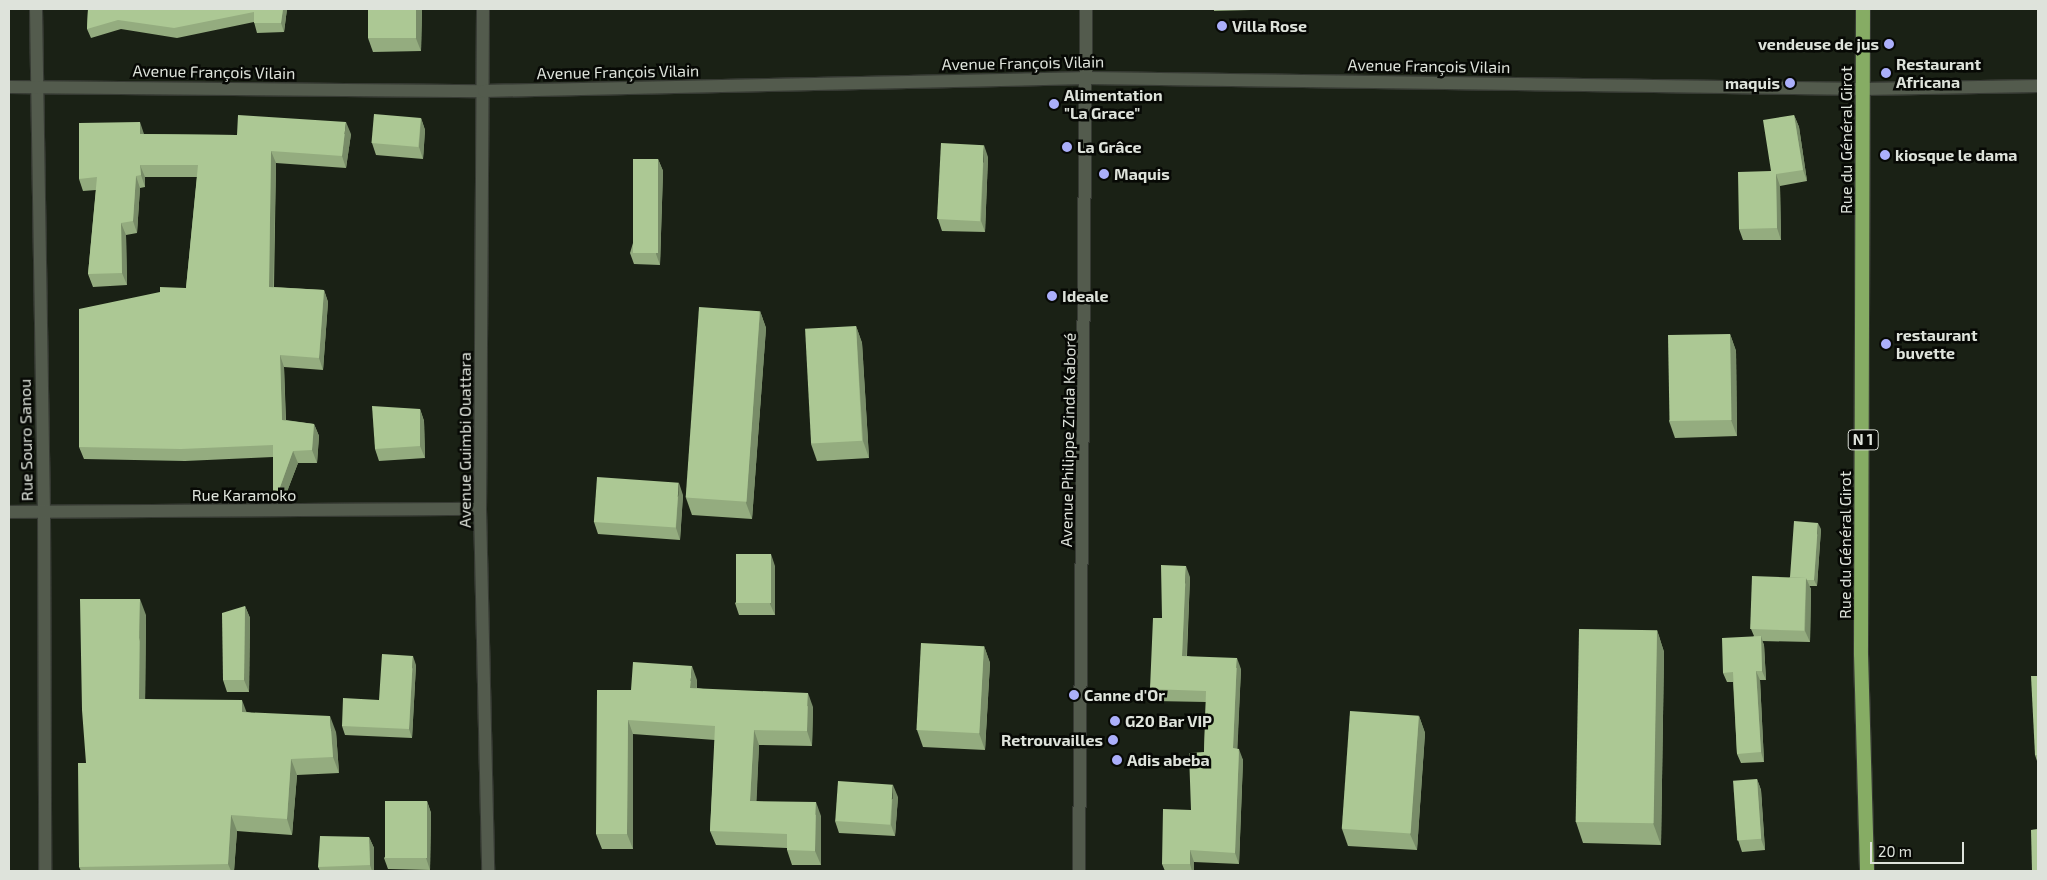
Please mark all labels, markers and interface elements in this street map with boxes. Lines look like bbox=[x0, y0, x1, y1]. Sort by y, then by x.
place label: Villa Rose bbox=[1232, 16, 1307, 36]
marker: Villa Rose bbox=[1216, 20, 1228, 32]
place label: vendeuse de jus bbox=[1758, 34, 1879, 54]
marker: vendeuse de jus bbox=[1883, 38, 1895, 50]
street label: Avenue François Vilain bbox=[941, 52, 1105, 74]
place label: Restaurant Africana bbox=[1896, 54, 1981, 92]
street label: Avenue François Vilain bbox=[1347, 55, 1511, 77]
street label: Avenue François Vilain bbox=[132, 61, 296, 83]
street label: Avenue François Vilain bbox=[536, 61, 700, 83]
street label: Rue du Général Girot bbox=[1836, 66, 1856, 214]
marker: Restaurant Africana bbox=[1880, 67, 1892, 79]
place label: maquis bbox=[1725, 73, 1780, 93]
marker: maquis bbox=[1784, 77, 1796, 89]
place label: Alimentation "La Grace" bbox=[1064, 85, 1163, 123]
marker: Alimentation "La Grace" bbox=[1048, 98, 1060, 110]
place label: La Grâce bbox=[1077, 137, 1141, 157]
marker: La Grâce bbox=[1061, 141, 1073, 153]
place label: kiosque le dama bbox=[1895, 145, 2017, 165]
marker: kiosque le dama bbox=[1879, 149, 1891, 161]
place label: Maquis bbox=[1114, 164, 1170, 184]
marker: Maquis bbox=[1098, 168, 1110, 180]
place label: Ideale bbox=[1062, 286, 1109, 306]
marker: Ideale bbox=[1046, 290, 1058, 302]
place label: restaurant buvette bbox=[1896, 325, 1977, 363]
street label: Avenue Philippe Zinda Kaboré bbox=[1057, 333, 1079, 547]
marker: restaurant buvette bbox=[1880, 338, 1892, 350]
street label: Avenue Guimbi Ouattara bbox=[455, 352, 475, 528]
street label: Rue Souro Sanou bbox=[15, 379, 37, 501]
road number: N 1 bbox=[1847, 428, 1879, 452]
street label: Rue du Général Girot bbox=[1835, 471, 1855, 619]
street label: Rue Karamoko bbox=[192, 485, 296, 505]
place label: Canne d'Or bbox=[1084, 685, 1165, 705]
marker: Canne d'Or bbox=[1068, 689, 1080, 701]
place label: G20 Bar VIP bbox=[1125, 711, 1213, 731]
marker: G20 Bar VIP bbox=[1109, 715, 1121, 727]
place label: Retrouvailles bbox=[1001, 730, 1103, 750]
marker: Retrouvailles bbox=[1107, 734, 1119, 746]
place label: Adis abeba bbox=[1127, 750, 1210, 770]
marker: Adis abeba bbox=[1111, 754, 1123, 766]
scale bar bbox=[1872, 832, 1966, 864]
text: 20 m bbox=[1878, 842, 1912, 860]

